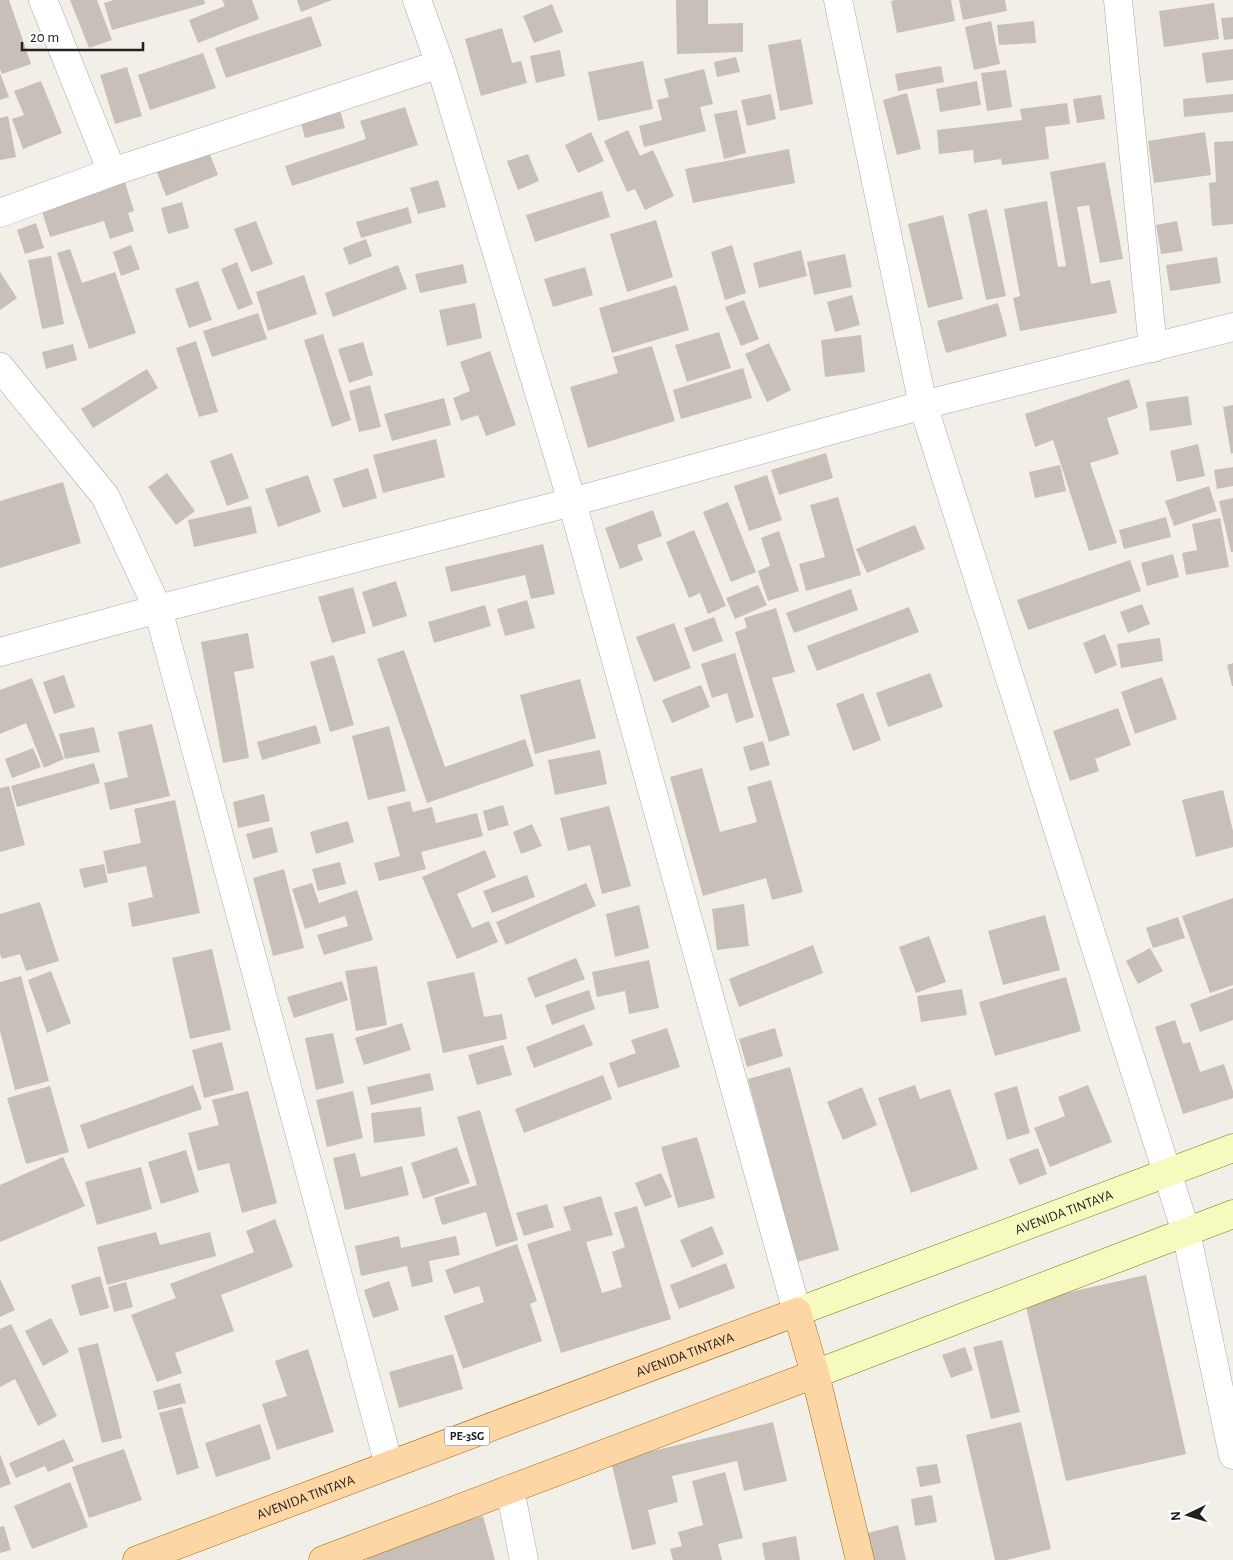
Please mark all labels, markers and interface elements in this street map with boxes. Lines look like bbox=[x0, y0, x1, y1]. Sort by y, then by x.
scale bar bbox=[22, 20, 144, 52]
text: 20 m bbox=[30, 30, 59, 45]
street label: AVENIDA TINTAYA bbox=[1013, 1188, 1115, 1237]
street label: AVENIDA TINTAYA bbox=[634, 1330, 736, 1380]
road number: PE-3SG bbox=[444, 1426, 490, 1445]
street label: AVENIDA TINTAYA bbox=[255, 1473, 357, 1522]
north arrow bbox=[1163, 1490, 1213, 1540]
text: N bbox=[1169, 1511, 1183, 1522]

